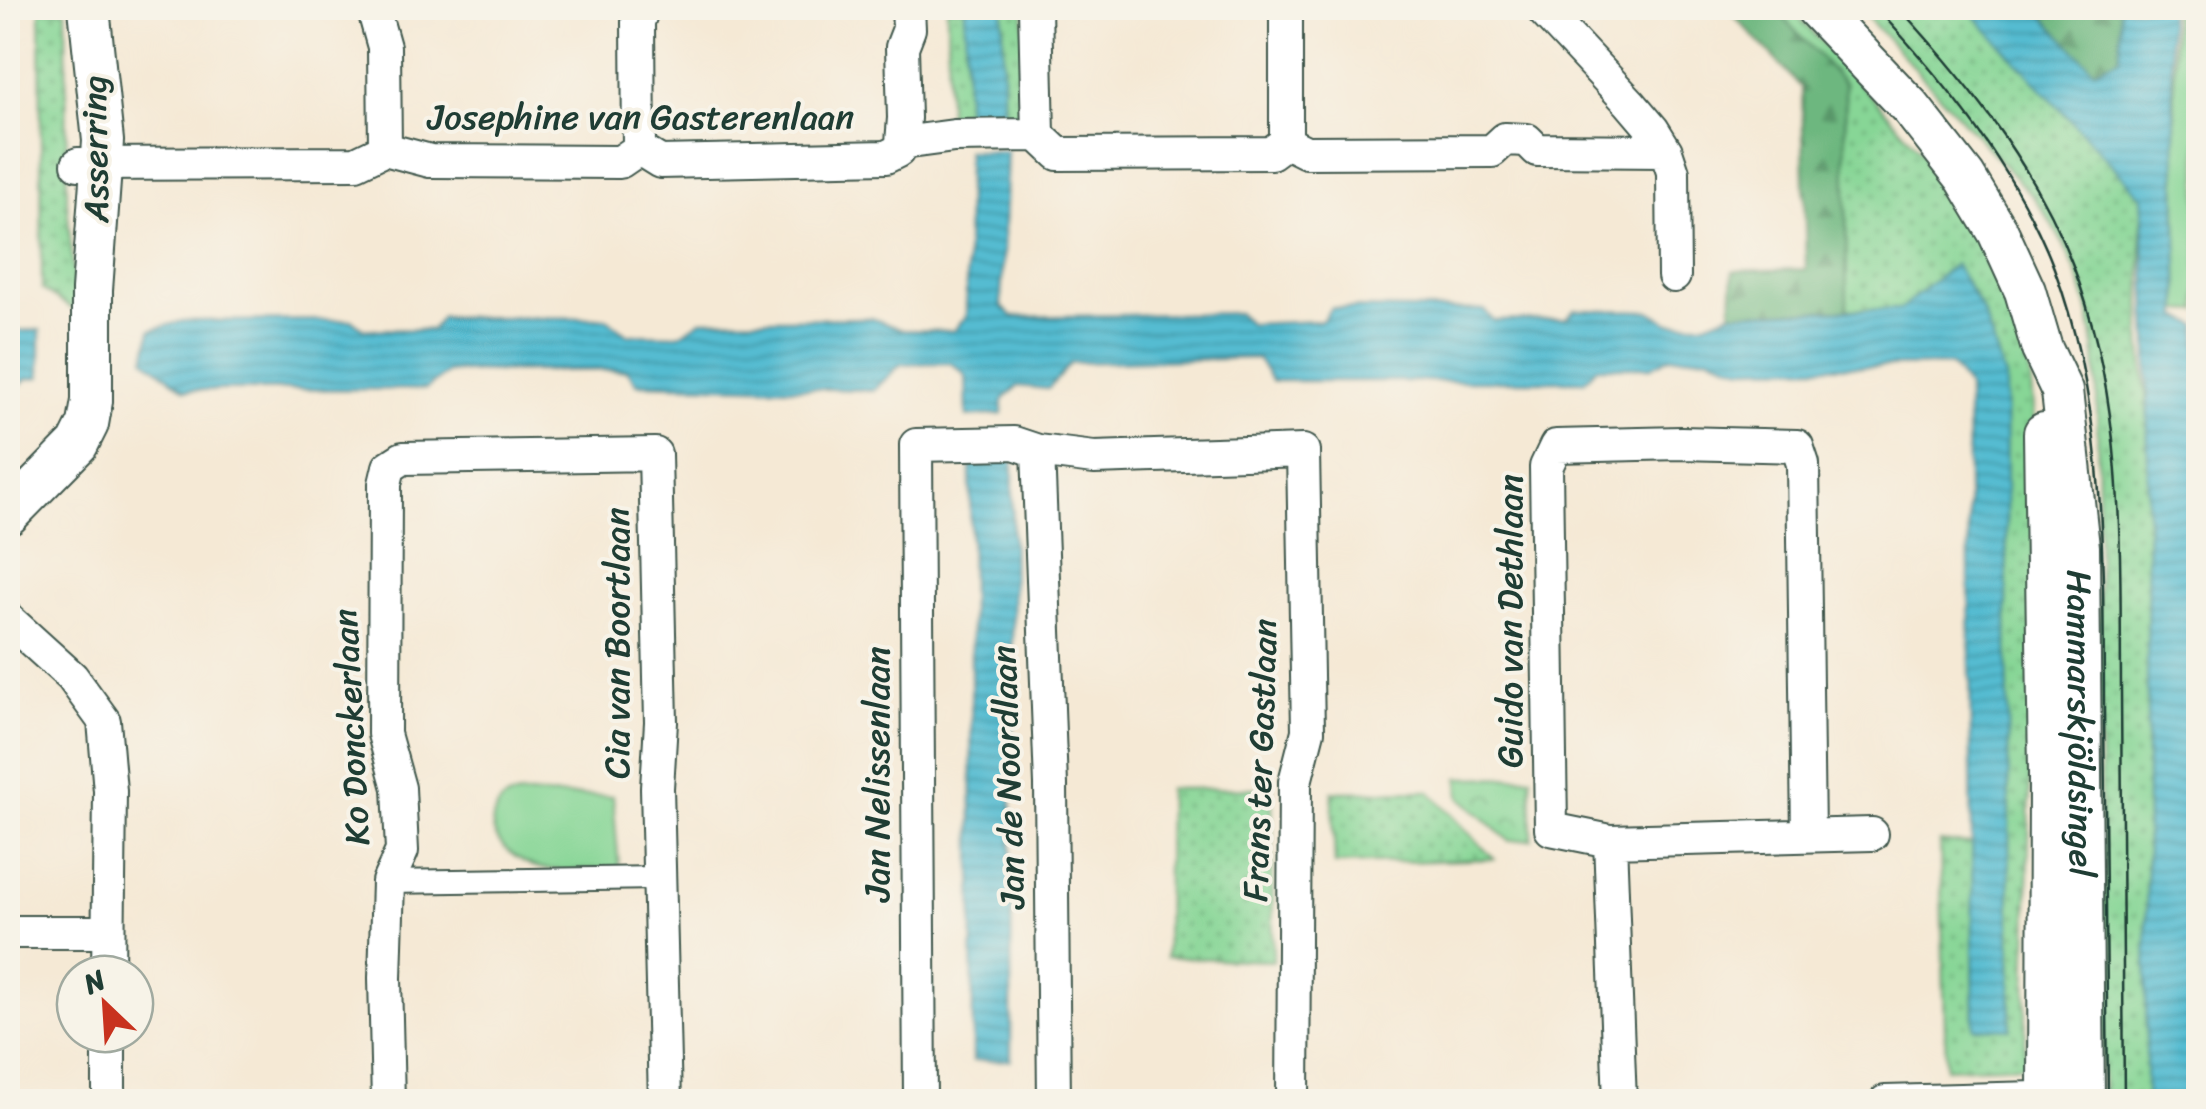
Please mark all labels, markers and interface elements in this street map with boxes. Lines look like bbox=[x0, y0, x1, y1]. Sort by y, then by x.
street label: Asserring bbox=[63, 74, 127, 225]
street label: Josephine van Gasterenlaan bbox=[427, 86, 854, 148]
street label: Guido van Dethlaan bbox=[1479, 474, 1541, 768]
street label: Cia van Boortlaan bbox=[586, 507, 648, 779]
street label: Hammarskjöldsingel bbox=[2048, 569, 2113, 879]
street label: Ko Donckerlaan bbox=[314, 607, 388, 847]
street label: Frans ter Gastlaan bbox=[1224, 617, 1296, 903]
street label: Jan de Noordlaan bbox=[972, 644, 1044, 911]
street label: Jan Nelissenlaan bbox=[846, 646, 908, 903]
north arrow bbox=[55, 954, 155, 1054]
text: N bbox=[75, 955, 114, 1009]

